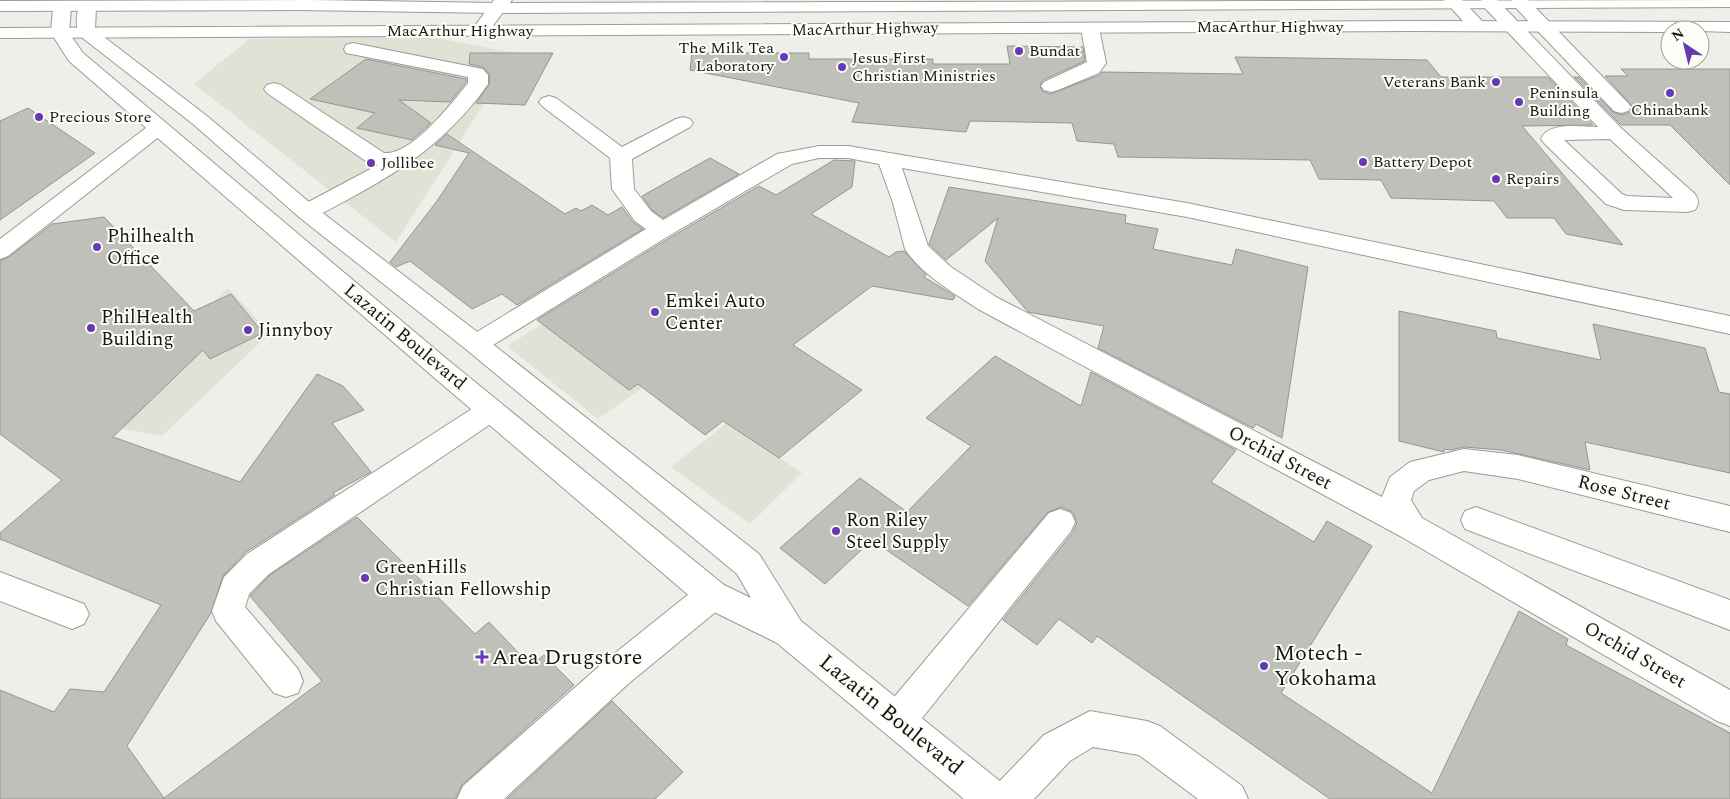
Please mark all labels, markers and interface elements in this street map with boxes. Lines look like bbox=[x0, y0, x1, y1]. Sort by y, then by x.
street label: MacArthur Highway bbox=[1197, 15, 1345, 39]
street label: MacArthur Highway bbox=[791, 16, 940, 42]
street label: MacArthur Highway bbox=[387, 19, 535, 43]
north arrow bbox=[1660, 20, 1710, 70]
text: N bbox=[1667, 23, 1689, 47]
place label: The Milk Tea Laboratory bbox=[679, 36, 775, 78]
place label: Bundat bbox=[1029, 39, 1081, 63]
marker: Bundat bbox=[1013, 45, 1025, 57]
place label: Jesus First Christian Ministries bbox=[852, 46, 996, 88]
marker: The Milk Tea Laboratory bbox=[778, 51, 790, 63]
marker: Jesus First Christian Ministries bbox=[836, 61, 848, 73]
place label: Veterans Bank bbox=[1383, 70, 1486, 94]
marker: Veterans Bank bbox=[1490, 76, 1502, 88]
place label: Peninsula Building bbox=[1529, 81, 1599, 123]
marker: Chinabank bbox=[1664, 87, 1676, 99]
marker: Peninsula Building bbox=[1513, 96, 1525, 108]
place label: Chinabank bbox=[1631, 98, 1709, 122]
place label: Precious Store bbox=[49, 105, 151, 129]
marker: Precious Store bbox=[33, 111, 45, 123]
place label: Battery Depot bbox=[1373, 150, 1472, 174]
place label: Jollibee bbox=[381, 151, 435, 175]
marker: Battery Depot bbox=[1357, 156, 1369, 168]
marker: Jollibee bbox=[365, 157, 377, 169]
place label: Repairs bbox=[1506, 167, 1560, 191]
marker: Repairs bbox=[1490, 173, 1502, 185]
place label: Philhealth Office bbox=[107, 222, 195, 273]
marker: Philhealth Office bbox=[91, 241, 103, 253]
street label: Lazatin Boulevard bbox=[337, 277, 473, 397]
place label: Emkei Auto Center bbox=[665, 287, 765, 338]
place label: PhilHealth Building bbox=[101, 303, 193, 354]
marker: Emkei Auto Center bbox=[649, 306, 661, 318]
place label: Jinnyboy bbox=[258, 316, 333, 345]
marker: PhilHealth Building bbox=[85, 322, 97, 334]
marker: Jinnyboy bbox=[242, 324, 254, 336]
street label: Orchid Street bbox=[1223, 418, 1337, 498]
street label: Rose Street bbox=[1574, 467, 1674, 519]
place label: Ron Riley Steel Supply bbox=[846, 506, 950, 557]
marker: Ron Riley Steel Supply bbox=[830, 525, 842, 537]
place label: GreenHills Christian Fellowship bbox=[375, 553, 551, 604]
marker: GreenHills Christian Fellowship bbox=[359, 572, 371, 584]
street label: Orchid Street bbox=[1578, 614, 1692, 696]
place label: Motech - Yokohama bbox=[1274, 637, 1377, 695]
place label: Area Drugstore bbox=[492, 641, 643, 674]
street label: Lazatin Boulevard bbox=[812, 646, 970, 784]
marker: Area Drugstore bbox=[476, 651, 488, 663]
marker: Motech - Yokohama bbox=[1258, 660, 1270, 672]

